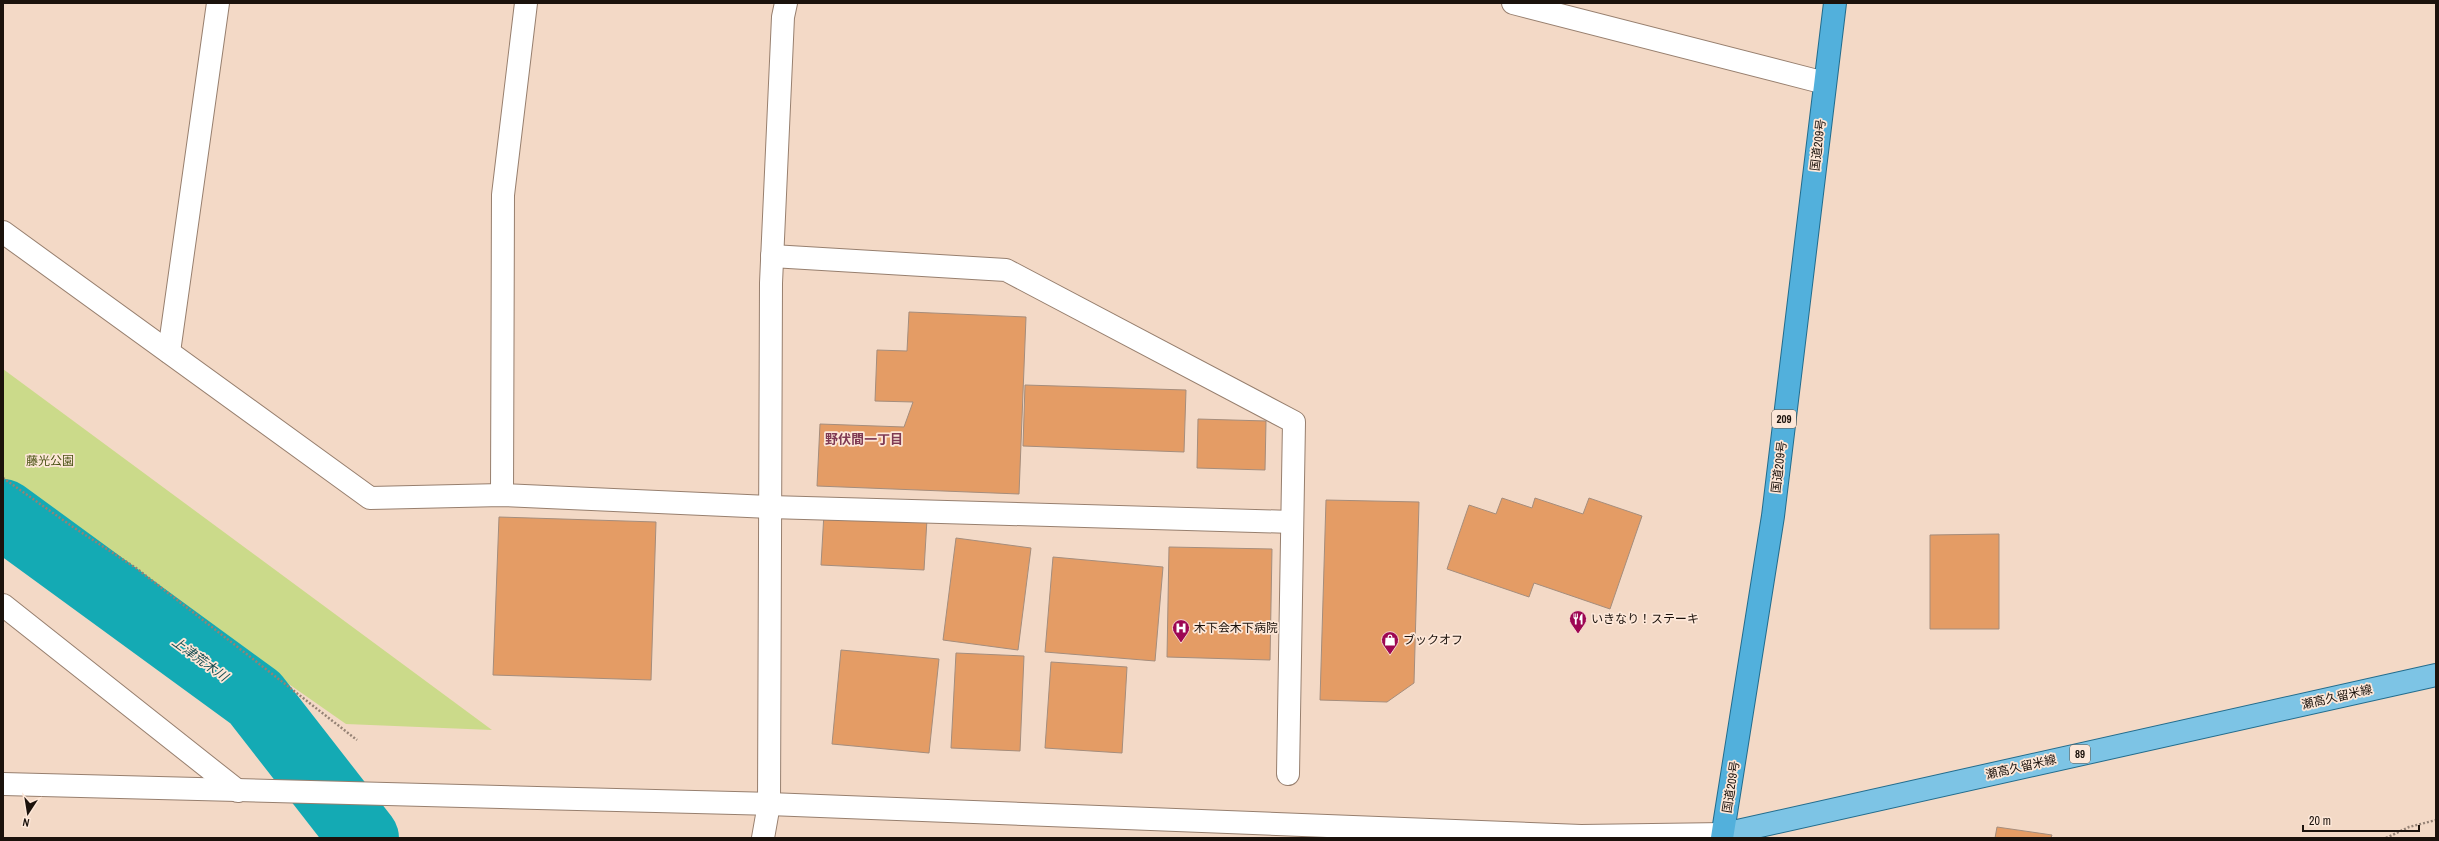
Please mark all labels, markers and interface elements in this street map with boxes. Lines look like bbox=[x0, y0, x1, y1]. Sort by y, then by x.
street label: 国道209号 bbox=[1807, 118, 1829, 172]
road number: 209 bbox=[1772, 410, 1796, 428]
district label: 野伏間一丁目 bbox=[825, 431, 903, 448]
street label: 国道209号 bbox=[1768, 440, 1790, 494]
park label: 藤光公園 bbox=[26, 453, 74, 469]
restaurant icon: いきなり！ステーキ bbox=[1568, 609, 1588, 634]
place label: いきなり！ステーキ bbox=[1591, 611, 1699, 627]
hospital icon: 木下会木下病院 bbox=[1171, 618, 1191, 643]
place label: 木下会木下病院 bbox=[1194, 620, 1278, 636]
shop icon: ブックオフ bbox=[1380, 630, 1400, 655]
place label: ブックオフ bbox=[1403, 632, 1463, 648]
water label: 上津荒木川 bbox=[169, 633, 233, 686]
street label: 瀬高久留米線 bbox=[2300, 681, 2374, 713]
road number: 89 bbox=[2070, 745, 2090, 763]
street label: 瀬高久留米線 bbox=[1984, 751, 2058, 783]
street label: 国道209号 bbox=[1719, 760, 1743, 814]
north arrow bbox=[8, 793, 48, 833]
scale bar bbox=[2303, 807, 2419, 833]
text: 20 m bbox=[2309, 813, 2331, 829]
text: N bbox=[21, 815, 31, 830]

